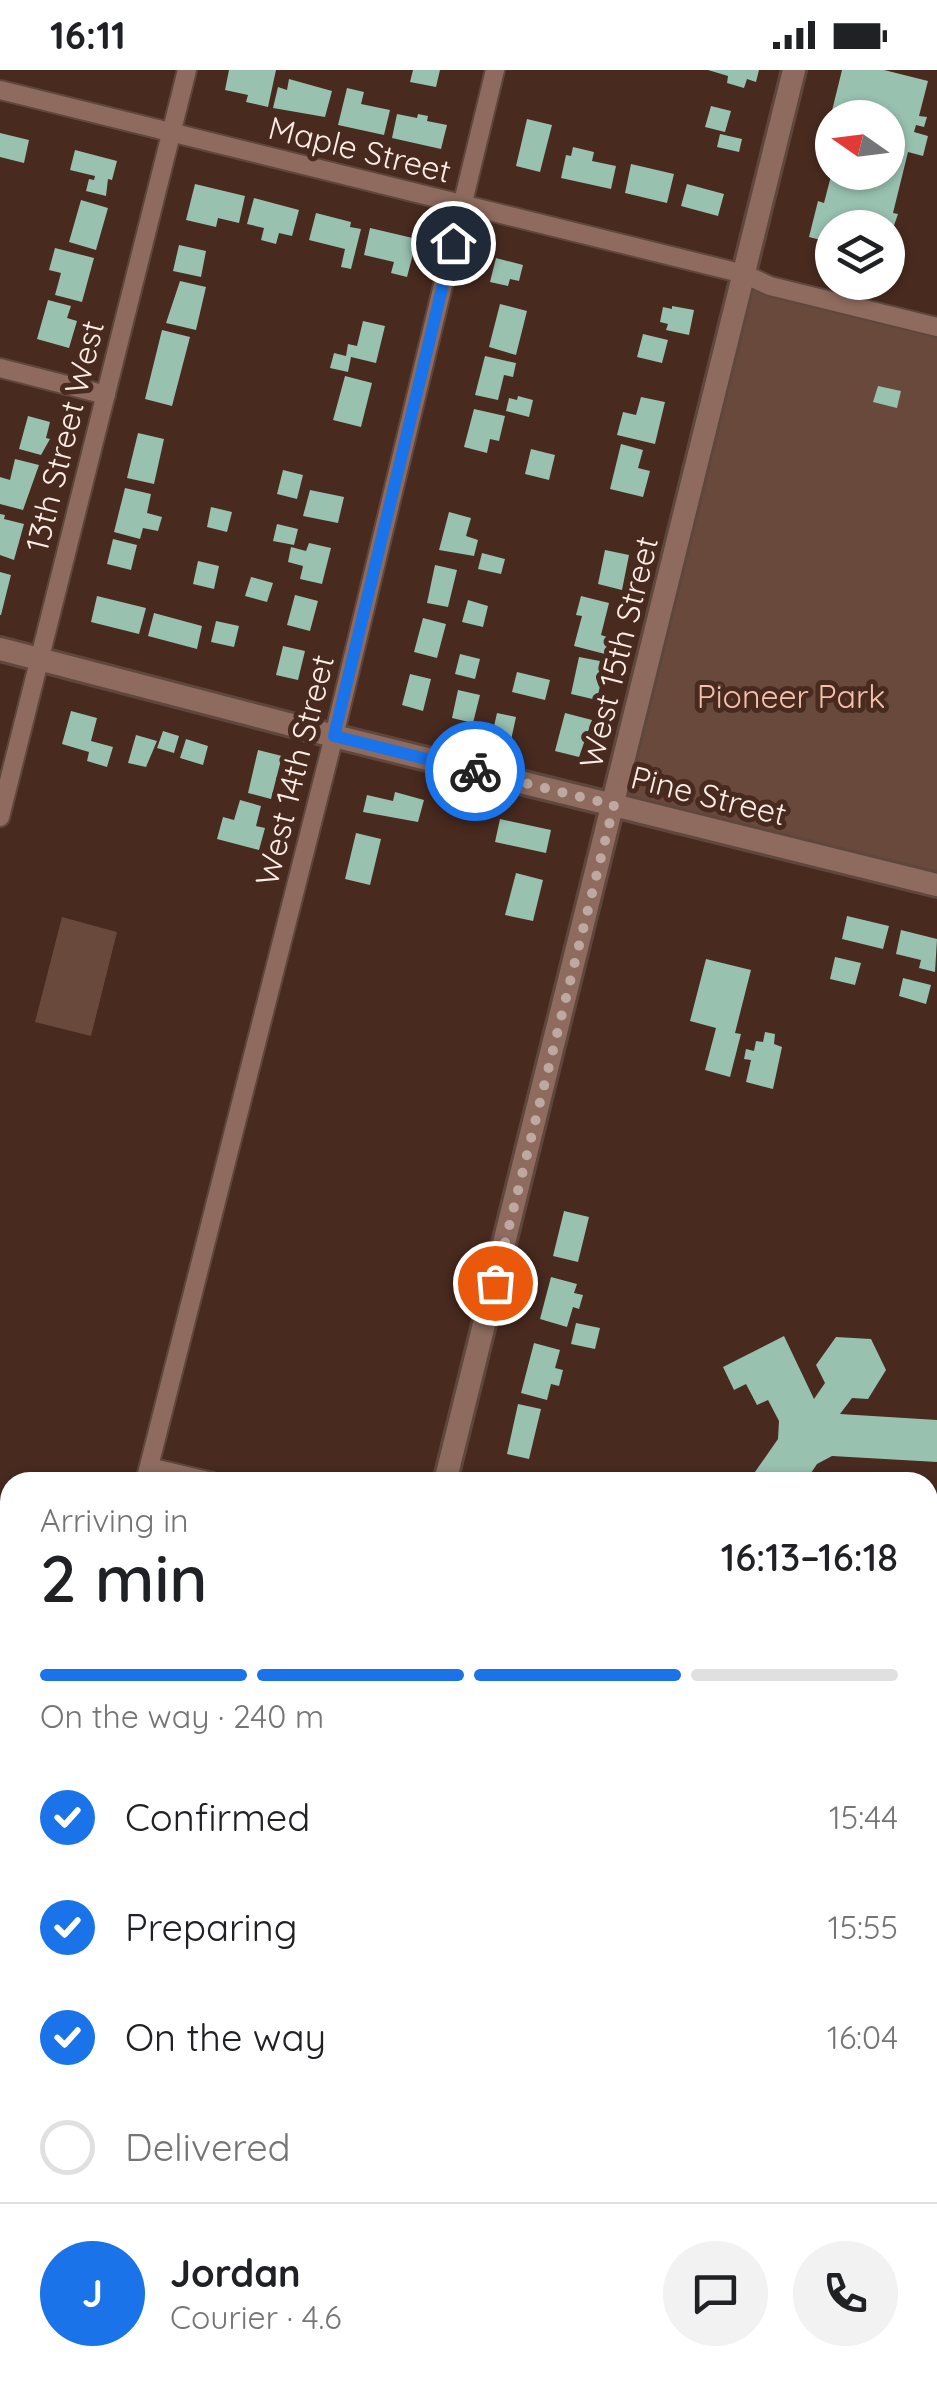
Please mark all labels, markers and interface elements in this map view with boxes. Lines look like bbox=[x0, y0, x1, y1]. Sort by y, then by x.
text: 16:11 bbox=[50, 11, 126, 59]
north arrow bbox=[815, 100, 905, 190]
map controls bbox=[815, 100, 905, 300]
street label: Maple Street bbox=[265, 107, 455, 191]
pin bbox=[411, 201, 496, 286]
button: layers bbox=[815, 210, 905, 300]
icon: home bbox=[426, 216, 481, 271]
street label: 13th Street West bbox=[16, 316, 112, 556]
street label: West 15th Street bbox=[570, 532, 666, 772]
street label: West 14th Street bbox=[246, 650, 342, 890]
park label: Pioneer Park bbox=[697, 676, 885, 716]
courier bbox=[425, 721, 525, 821]
icon: bike bbox=[448, 744, 503, 799]
street label: Pine Street bbox=[627, 756, 791, 834]
pin bbox=[453, 1241, 538, 1326]
icon: bag bbox=[468, 1256, 523, 1311]
text: Arriving in bbox=[40, 1500, 189, 1540]
text: 16:13–16:18 bbox=[721, 1533, 898, 1581]
text: 2 min bbox=[40, 1537, 208, 1618]
text: On the way · 240 m bbox=[40, 1696, 324, 1736]
icon: check bbox=[40, 1790, 95, 1845]
text: Confirmed bbox=[125, 1793, 310, 1841]
text: 15:44 bbox=[829, 1797, 898, 1837]
icon: check bbox=[40, 1900, 95, 1955]
text: Preparing bbox=[125, 1903, 297, 1951]
text: 15:55 bbox=[828, 1907, 898, 1947]
icon: check bbox=[40, 2010, 95, 2065]
text: On the way bbox=[125, 2013, 326, 2061]
text: 16:04 bbox=[827, 2017, 898, 2057]
text: Delivered bbox=[125, 2123, 291, 2171]
button: chat bbox=[663, 2241, 768, 2346]
button: phone bbox=[793, 2241, 898, 2346]
text: Jordan bbox=[170, 2249, 301, 2297]
text: J bbox=[82, 2269, 103, 2317]
text: Courier · 4.6 bbox=[170, 2297, 342, 2337]

